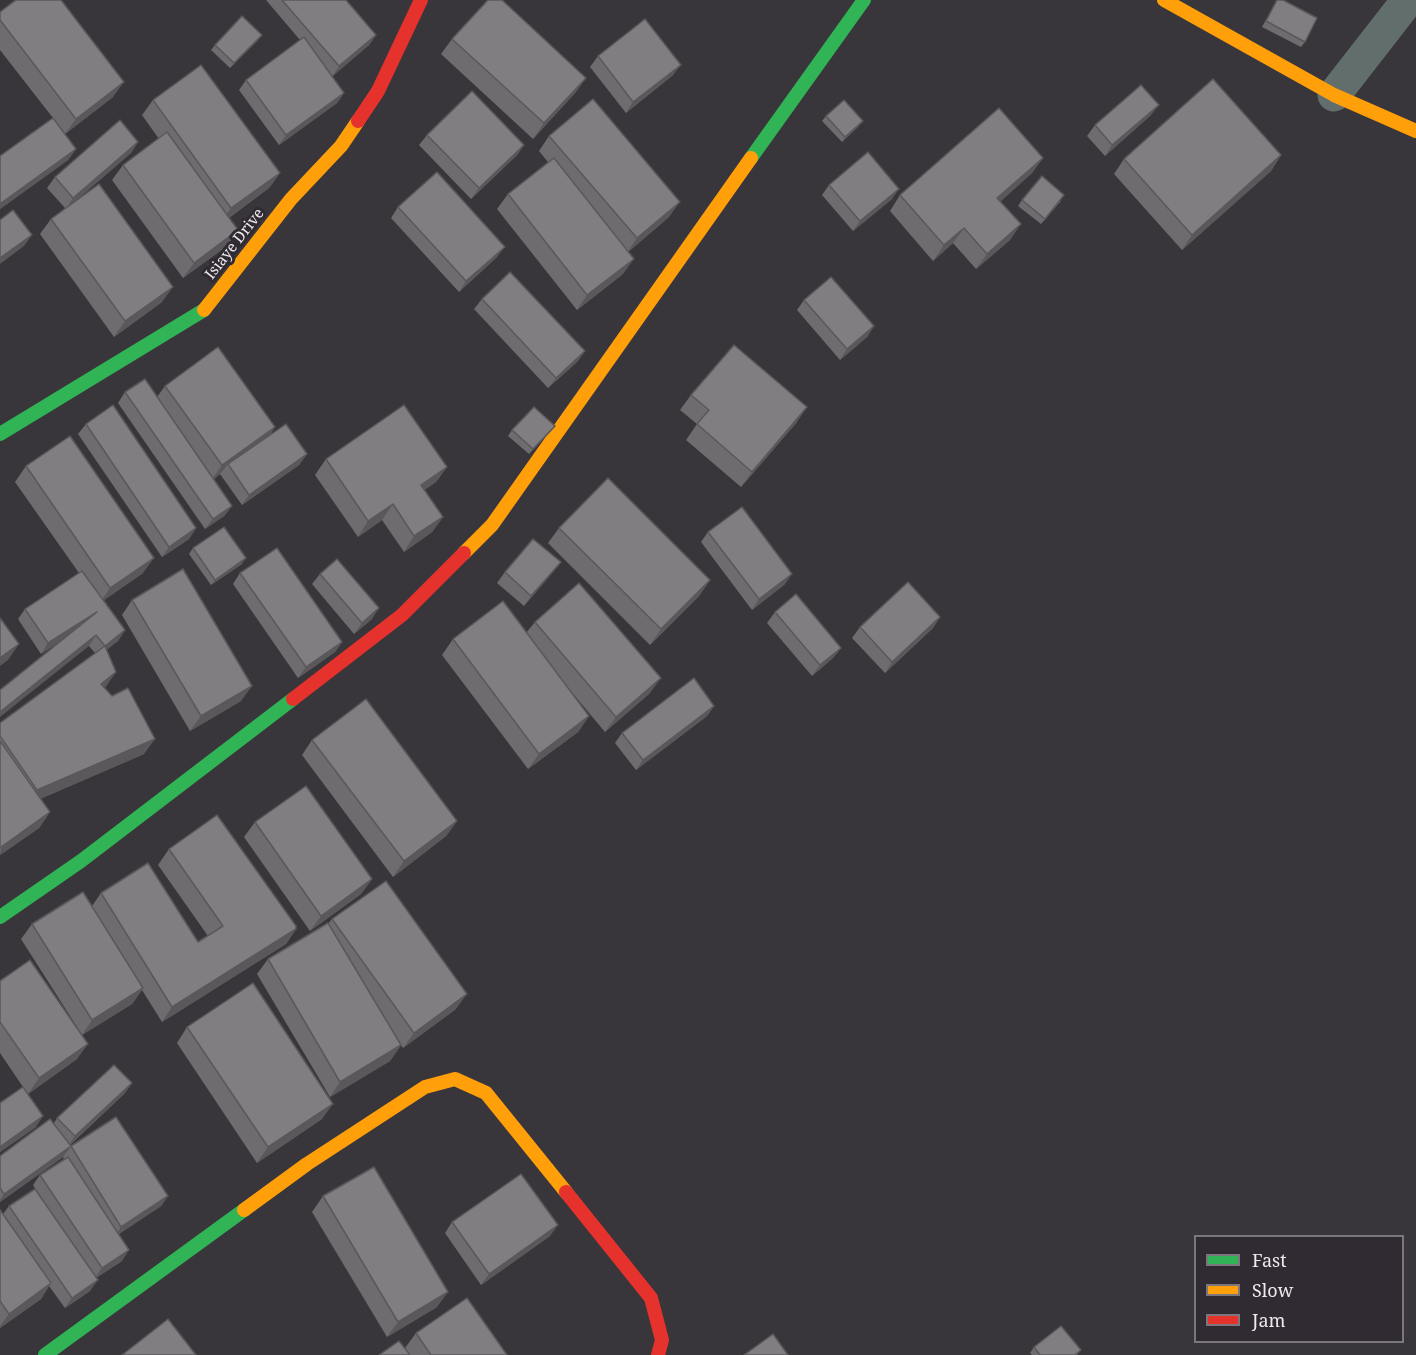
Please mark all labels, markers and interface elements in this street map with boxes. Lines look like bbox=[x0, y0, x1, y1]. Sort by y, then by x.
street label: Isiaye Drive bbox=[202, 205, 268, 283]
legend bbox=[1194, 1235, 1404, 1343]
text: Fast bbox=[1252, 1248, 1287, 1272]
text: Slow bbox=[1252, 1278, 1293, 1302]
text: Jam bbox=[1252, 1308, 1286, 1332]

